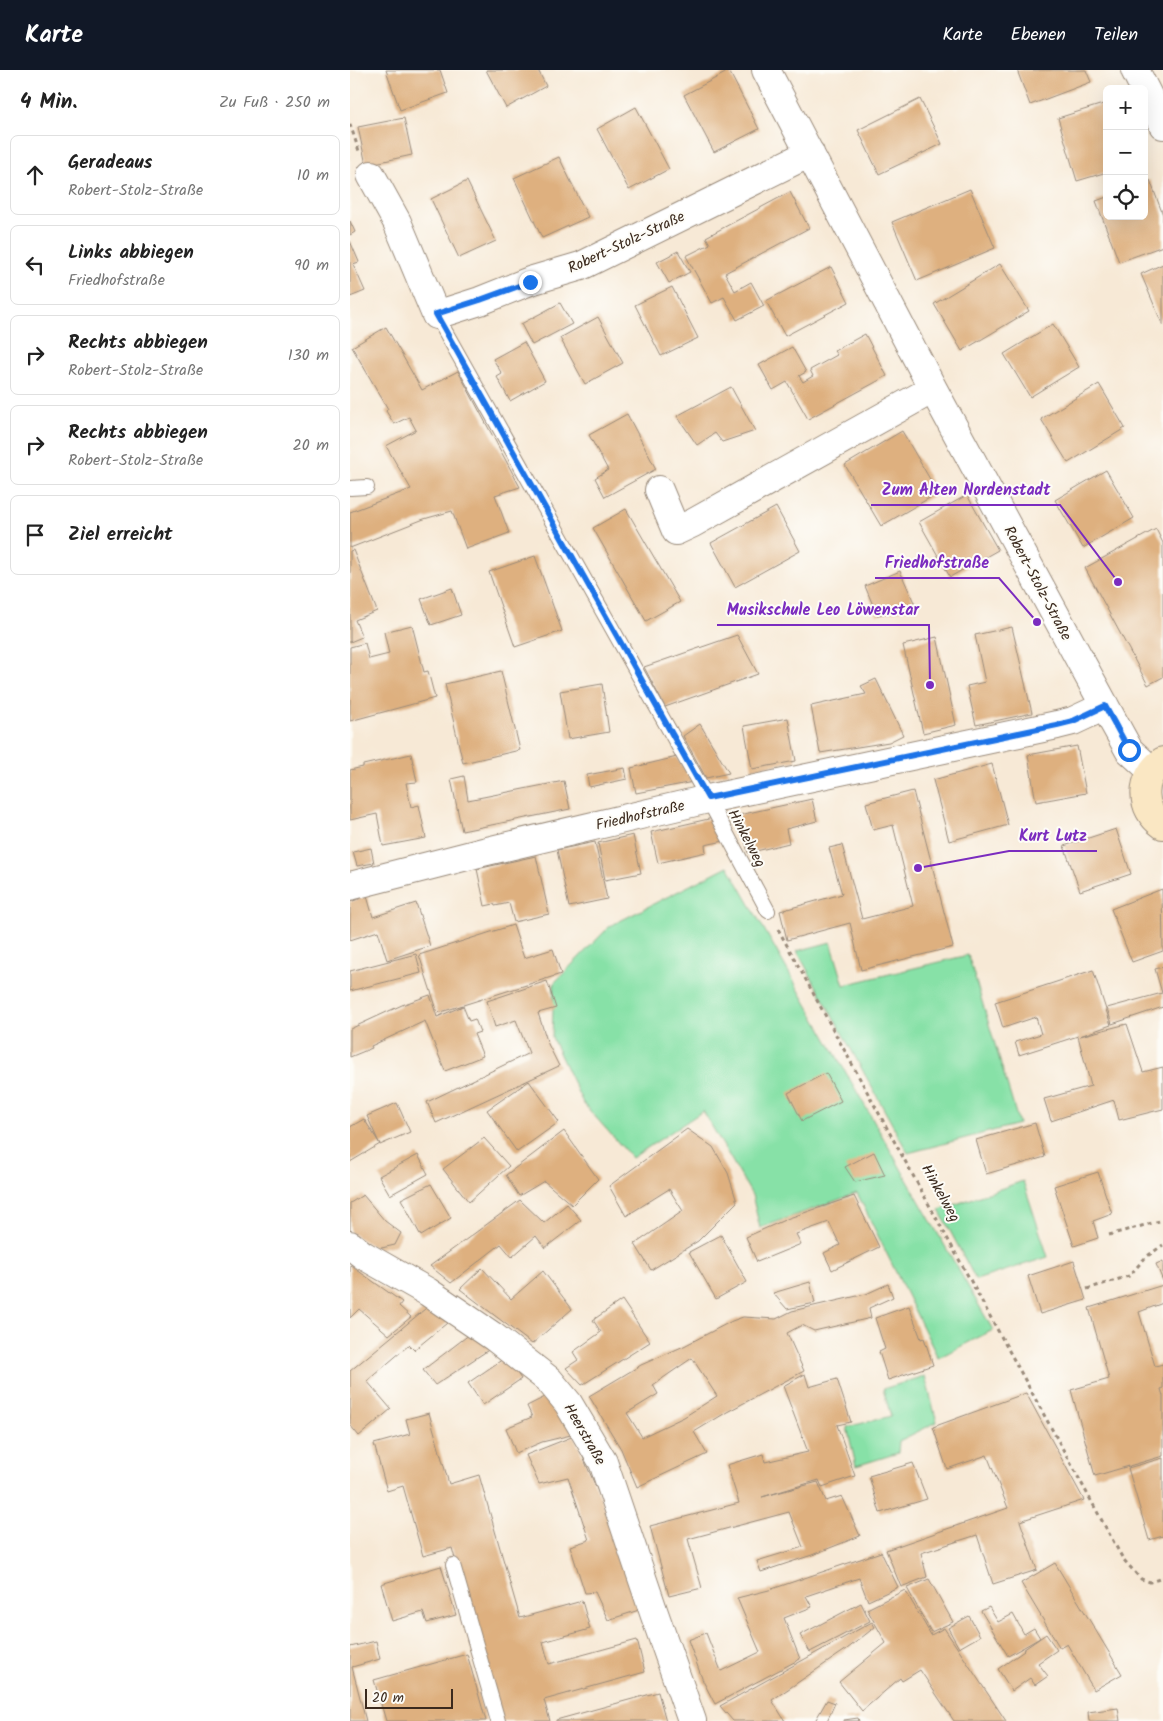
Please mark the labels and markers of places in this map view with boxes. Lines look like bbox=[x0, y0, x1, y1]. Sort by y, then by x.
callout: Zum Alten Nordenstadt bbox=[871, 474, 1060, 505]
callout: Friedhofstraße bbox=[875, 547, 999, 578]
callout: Musikschule Leo Löwenstar bbox=[717, 594, 929, 625]
callout: Kurt Lutz bbox=[1009, 820, 1097, 851]

